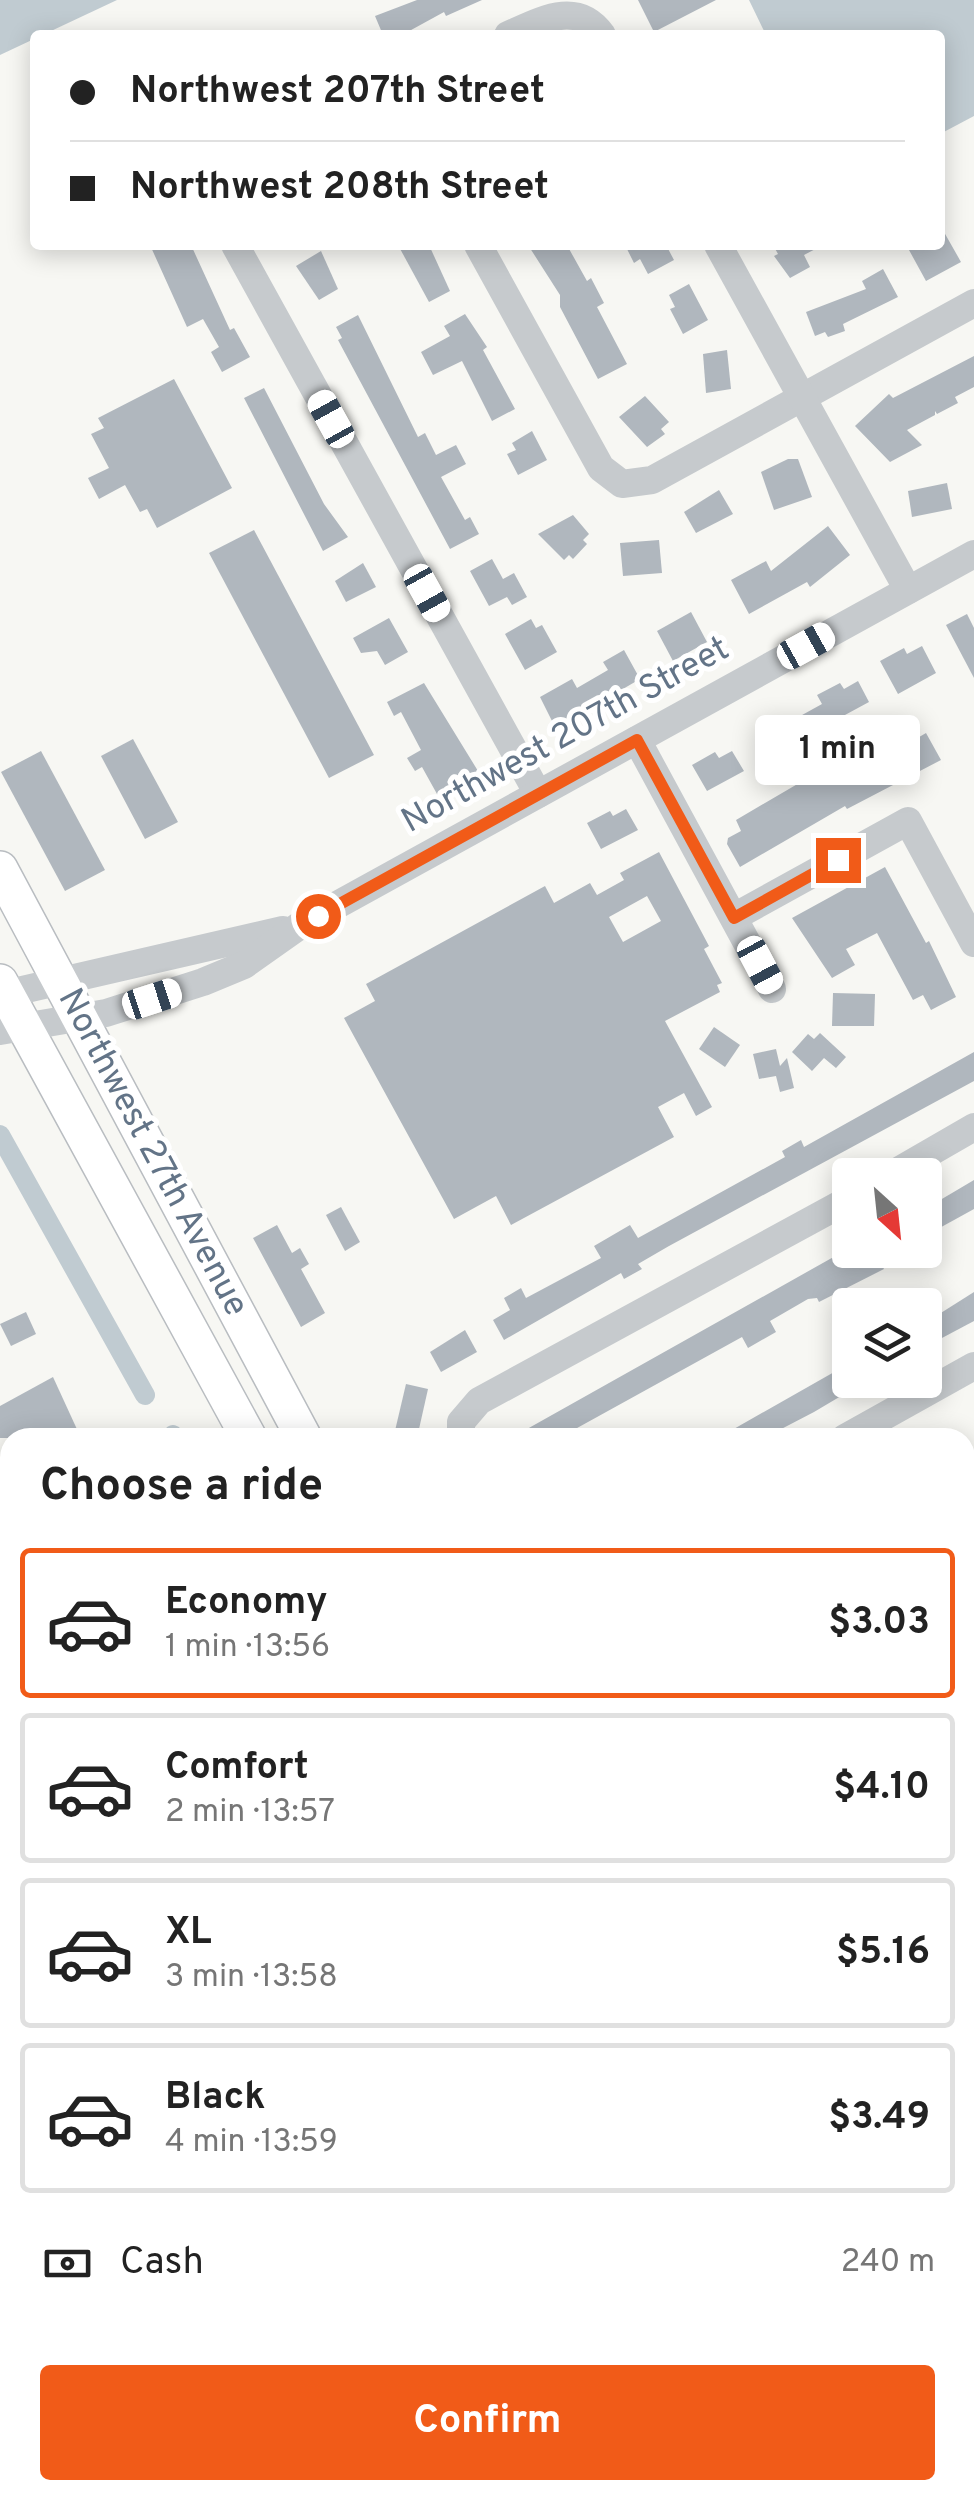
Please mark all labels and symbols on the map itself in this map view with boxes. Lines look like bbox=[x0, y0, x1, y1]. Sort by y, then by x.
car bbox=[303, 385, 359, 453]
car bbox=[399, 559, 455, 627]
car bbox=[772, 618, 840, 674]
street label: Northwest 207th Street bbox=[394, 628, 738, 844]
callout: 1 min bbox=[756, 715, 920, 785]
route end bbox=[816, 838, 861, 883]
route start bbox=[296, 894, 341, 939]
car bbox=[733, 931, 787, 999]
car bbox=[119, 975, 185, 1023]
street label: Northwest 27th Avenue bbox=[47, 981, 257, 1325]
north arrow bbox=[832, 1158, 942, 1268]

